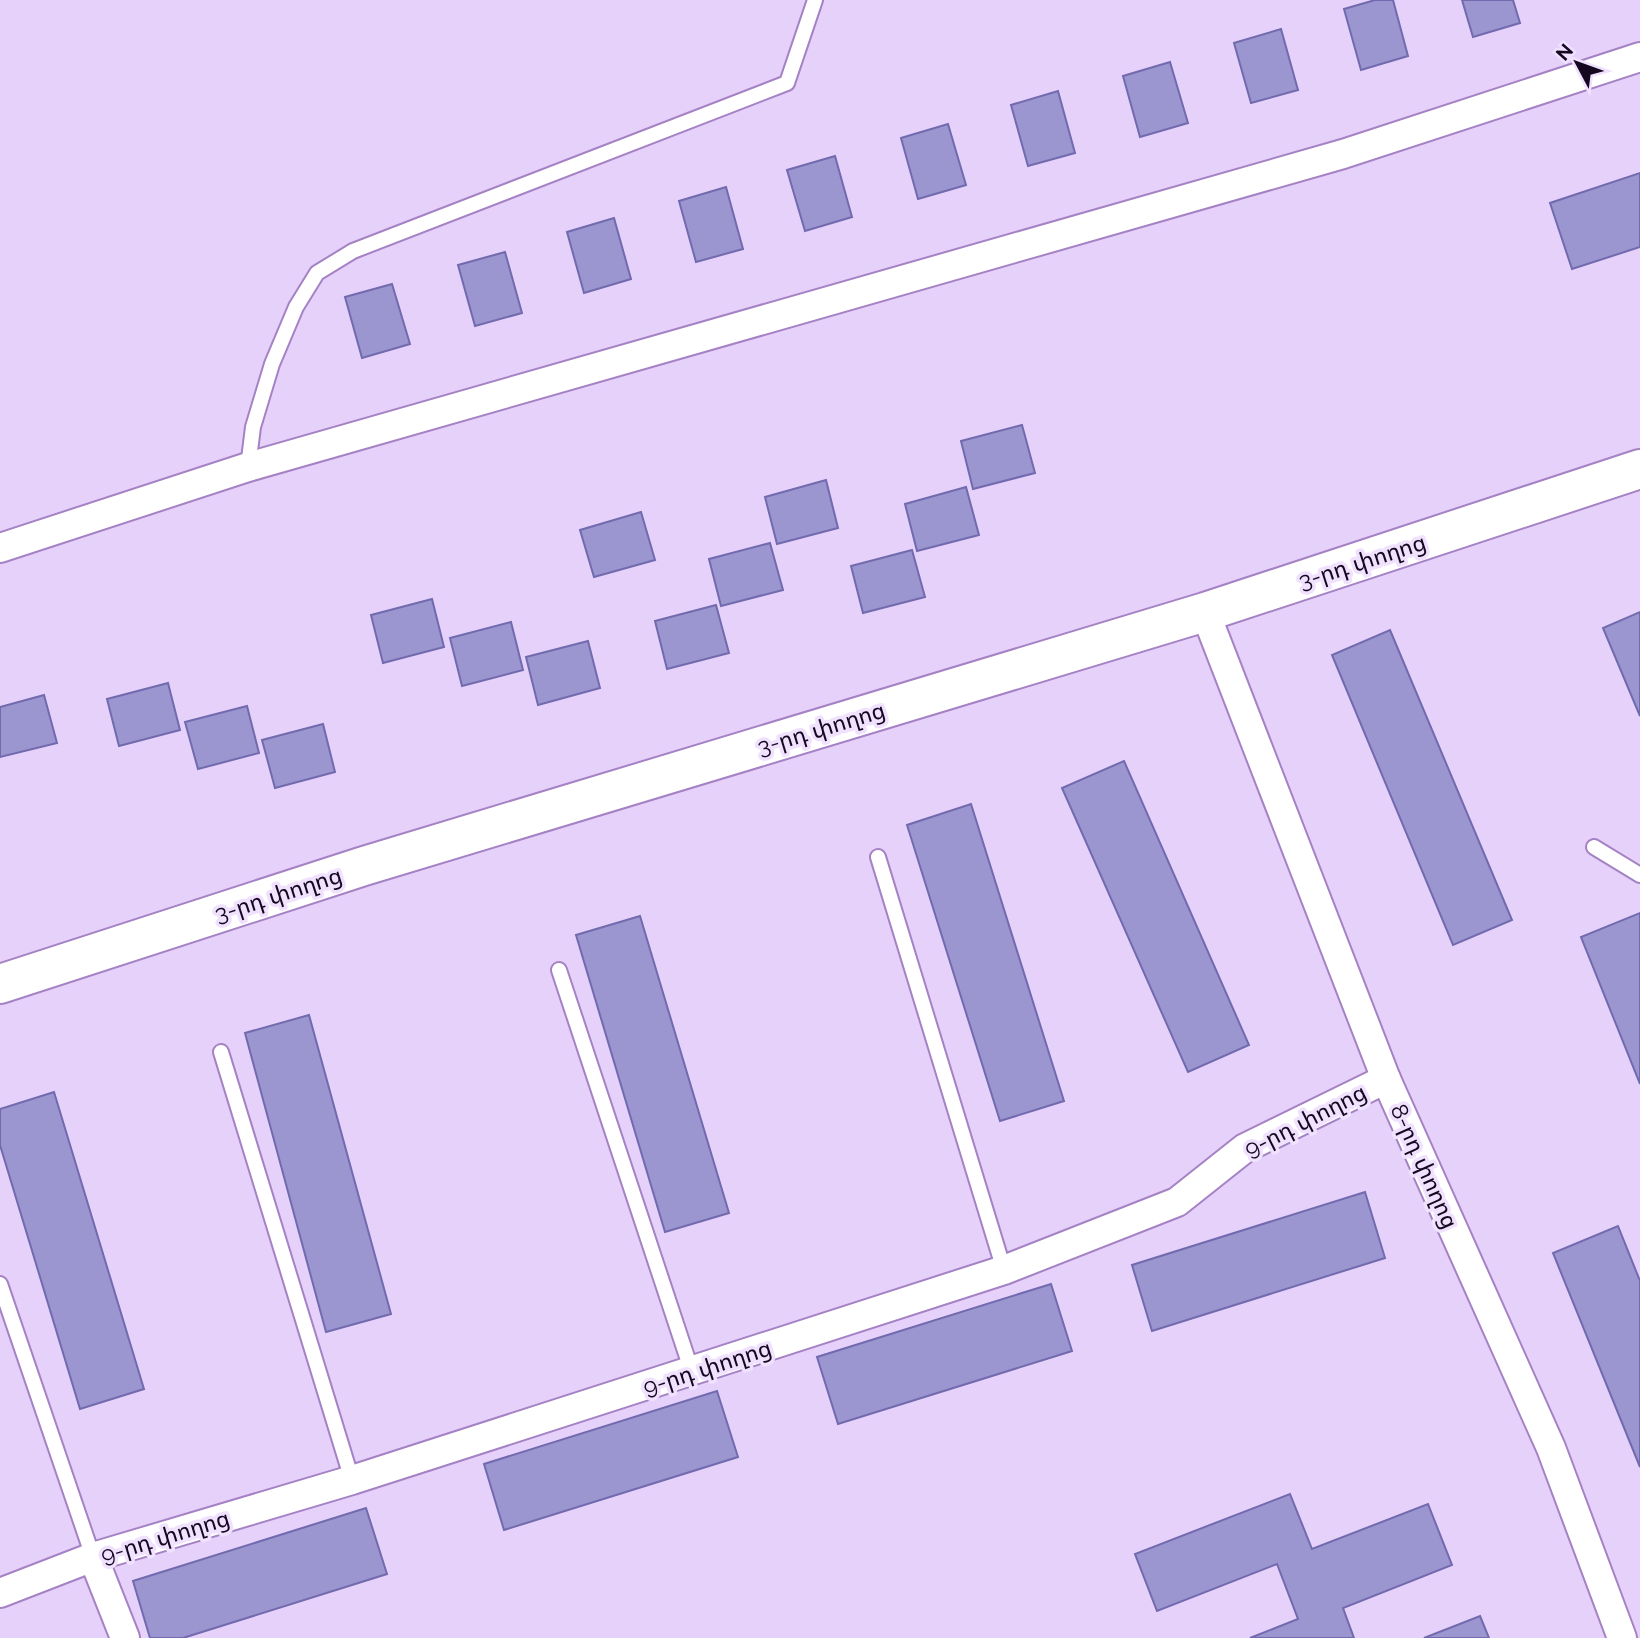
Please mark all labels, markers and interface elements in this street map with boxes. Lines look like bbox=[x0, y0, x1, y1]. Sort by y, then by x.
north arrow bbox=[1542, 28, 1612, 98]
text: N bbox=[1551, 39, 1577, 65]
street label: 3-րդ փողոց bbox=[1295, 528, 1429, 595]
street label: 3-րդ փողոց bbox=[754, 696, 888, 761]
street label: 3-րդ փողոց bbox=[211, 861, 345, 928]
street label: 9-րդ փողոց bbox=[1239, 1078, 1371, 1163]
street label: 8-րդ փողոց bbox=[1385, 1100, 1464, 1233]
street label: 9-րդ փողոց bbox=[639, 1334, 775, 1401]
street label: 9-րդ փողոց bbox=[97, 1504, 233, 1569]

